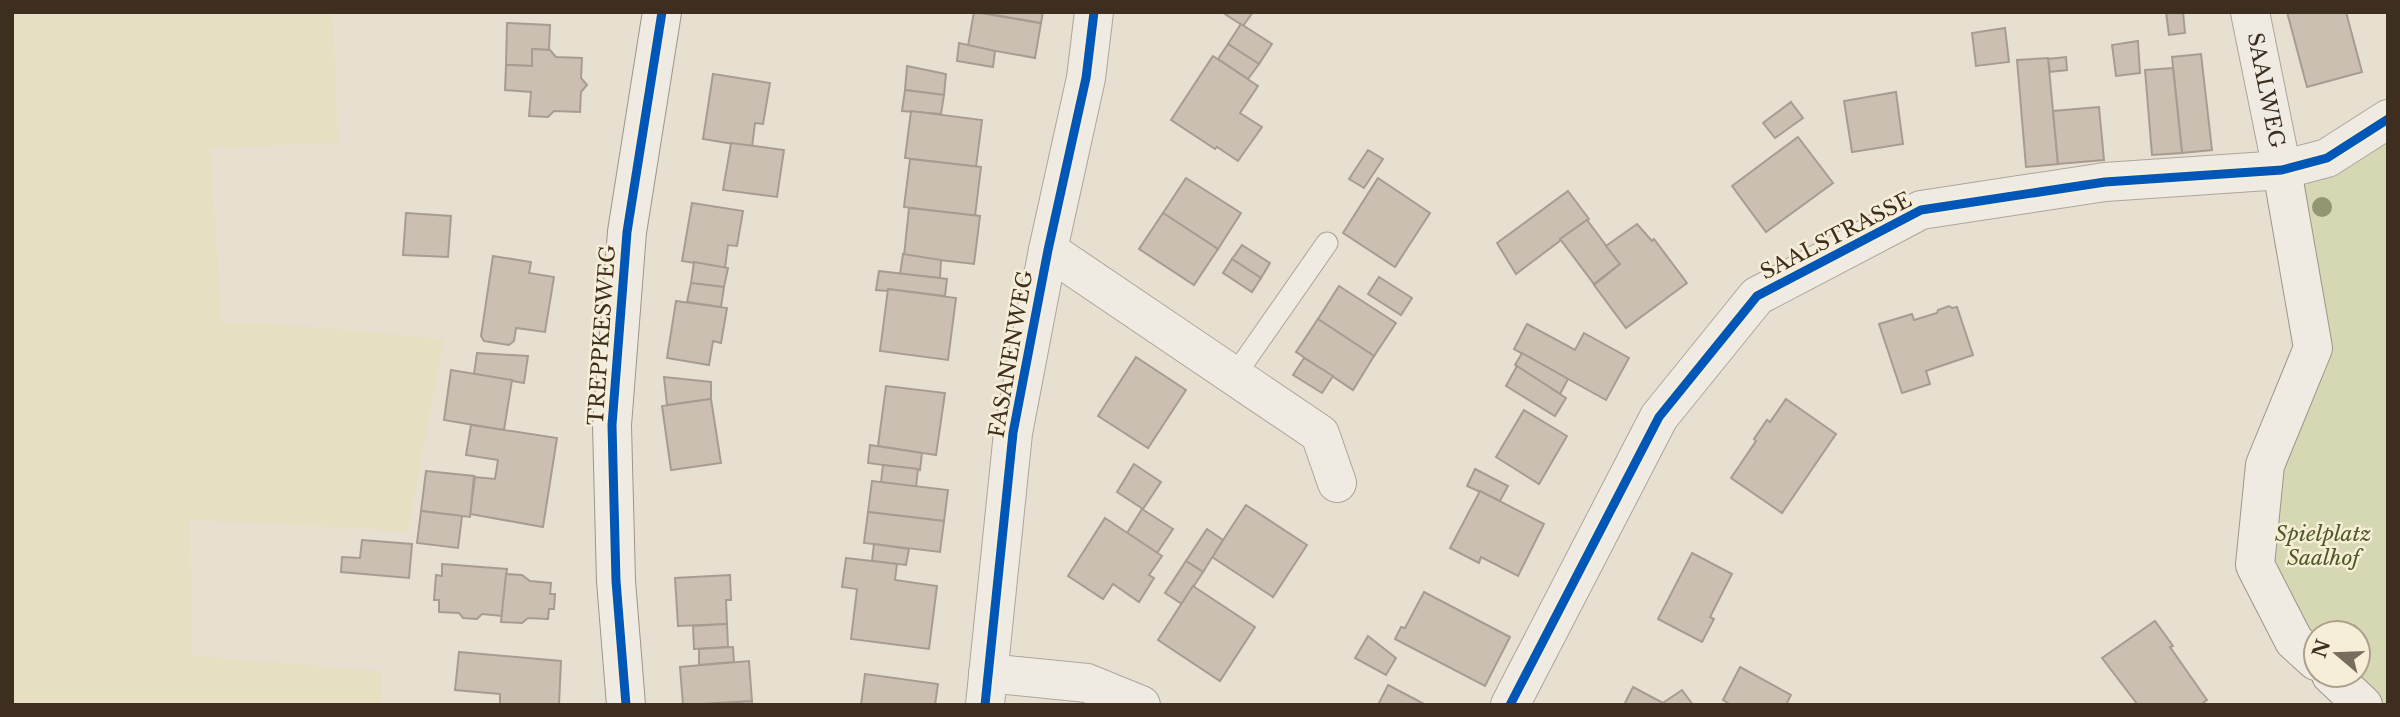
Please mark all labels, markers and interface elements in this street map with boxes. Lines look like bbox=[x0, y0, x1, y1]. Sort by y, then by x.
street label: SAALWEG bbox=[2242, 30, 2290, 150]
street label: SAALSTRASSE bbox=[1756, 187, 1916, 285]
street label: TREPPKESWEG bbox=[583, 244, 621, 426]
street label: FASANENWEG bbox=[983, 268, 1039, 440]
park label: Spielplatz Saalhof bbox=[2275, 521, 2371, 571]
north arrow bbox=[2302, 619, 2372, 689]
text: N bbox=[2308, 636, 2335, 661]

